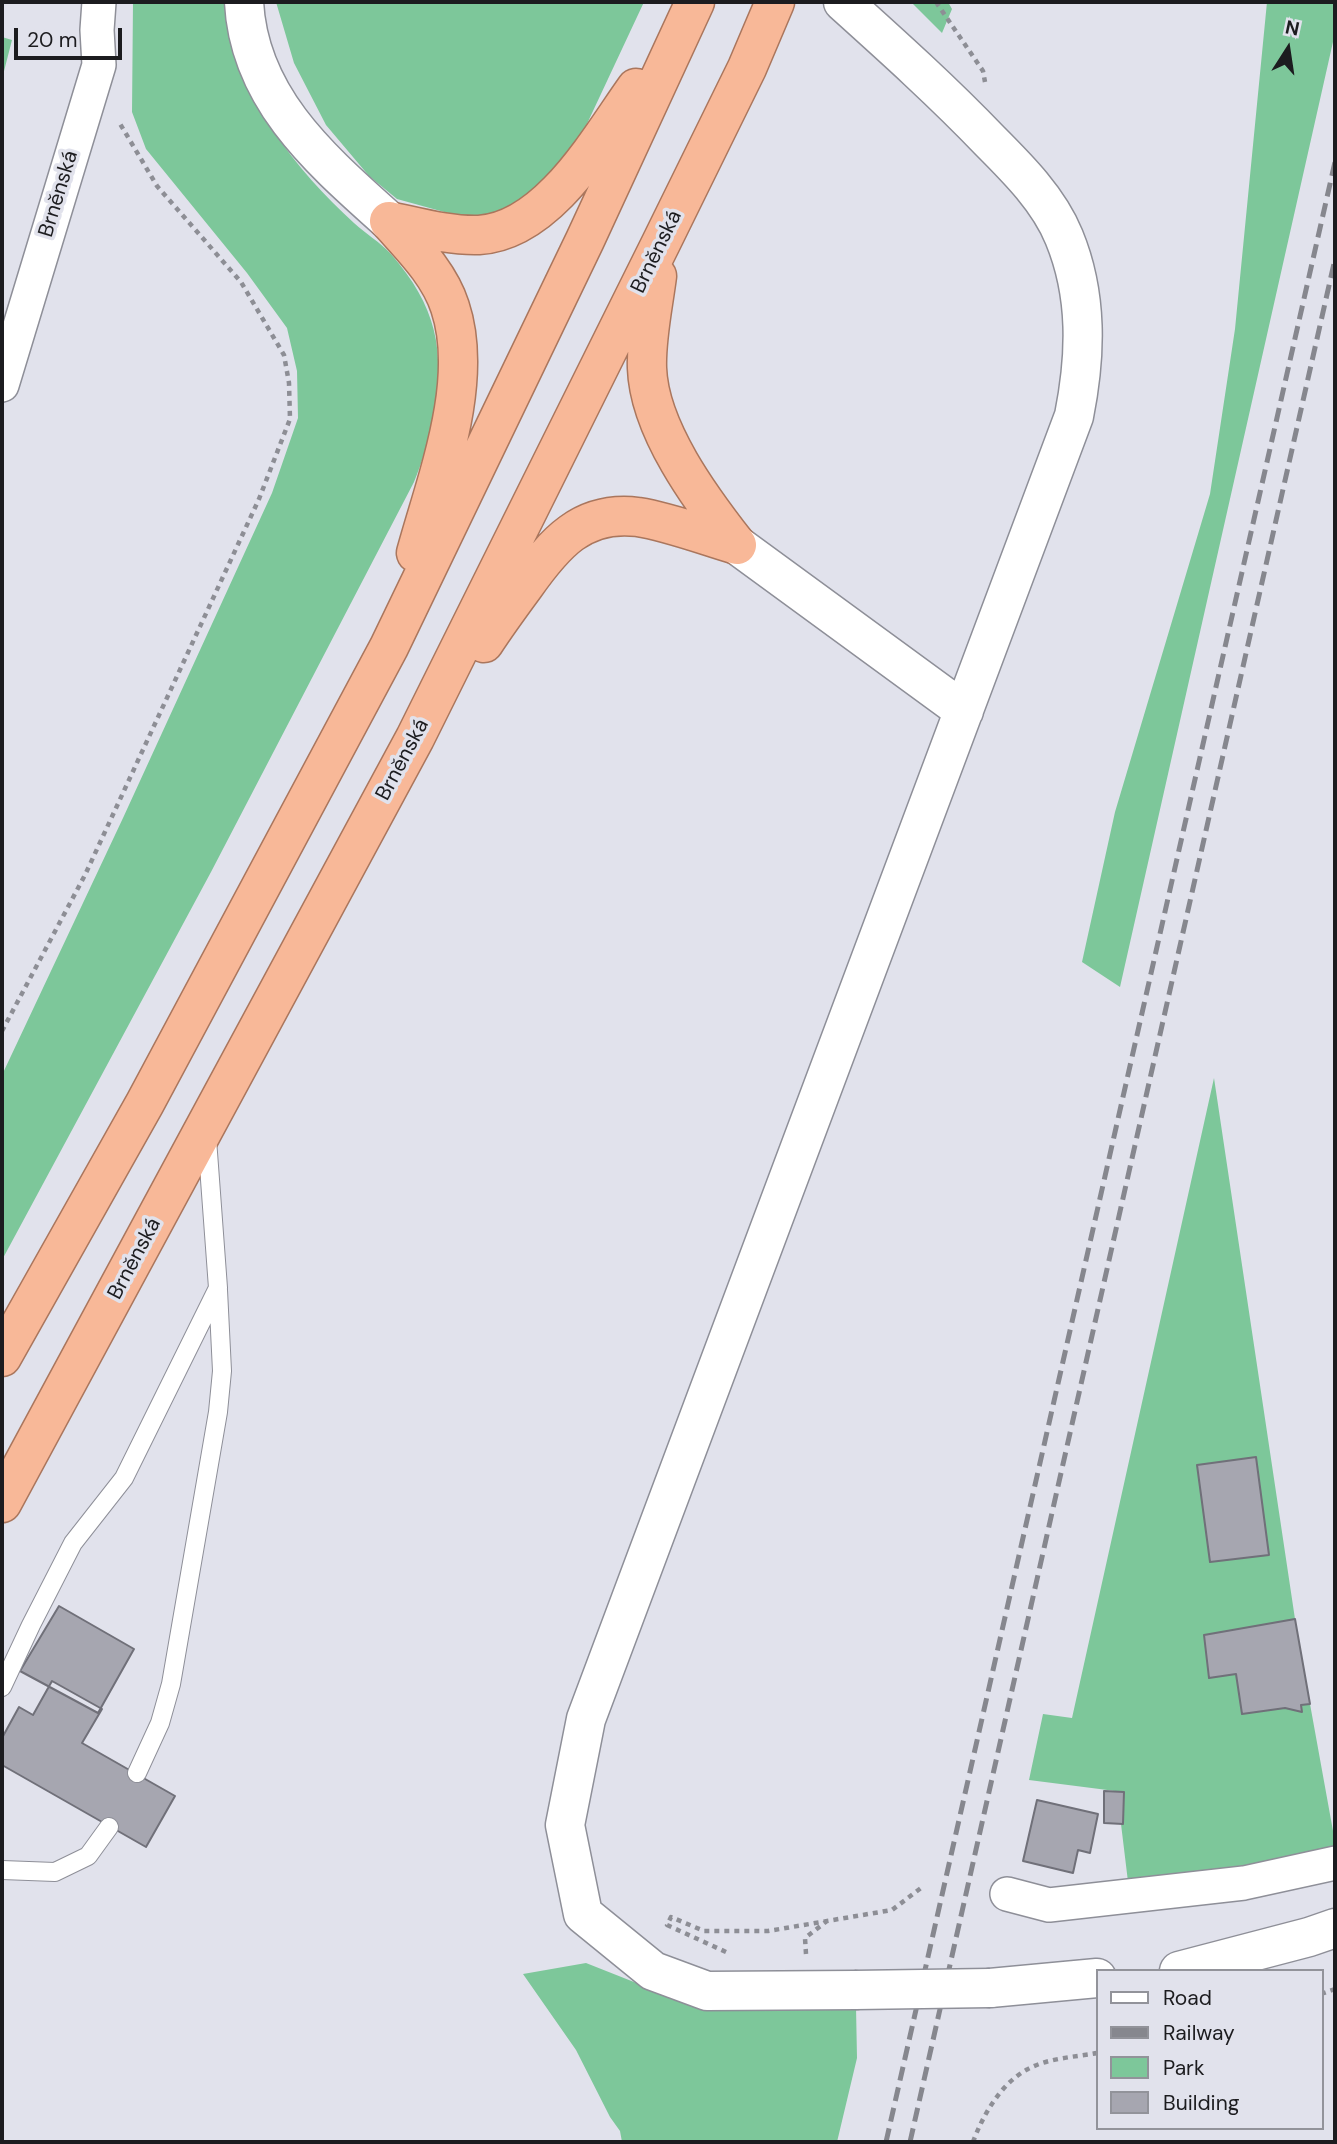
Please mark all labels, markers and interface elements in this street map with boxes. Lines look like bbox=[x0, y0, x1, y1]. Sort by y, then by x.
scale bar bbox=[18, 14, 126, 58]
north arrow bbox=[1253, 14, 1323, 84]
text: N bbox=[1283, 14, 1302, 42]
text: 20 m bbox=[27, 26, 78, 54]
street label: Brněnská bbox=[34, 148, 84, 240]
street label: Brněnská bbox=[626, 207, 688, 297]
street label: Brněnská bbox=[371, 715, 435, 805]
street label: Brněnská bbox=[103, 1214, 167, 1304]
legend bbox=[1096, 1969, 1323, 2130]
text: Road bbox=[1163, 1984, 1212, 2012]
text: Railway bbox=[1163, 2019, 1235, 2047]
text: Park bbox=[1163, 2054, 1204, 2082]
text: Building bbox=[1163, 2089, 1239, 2117]

